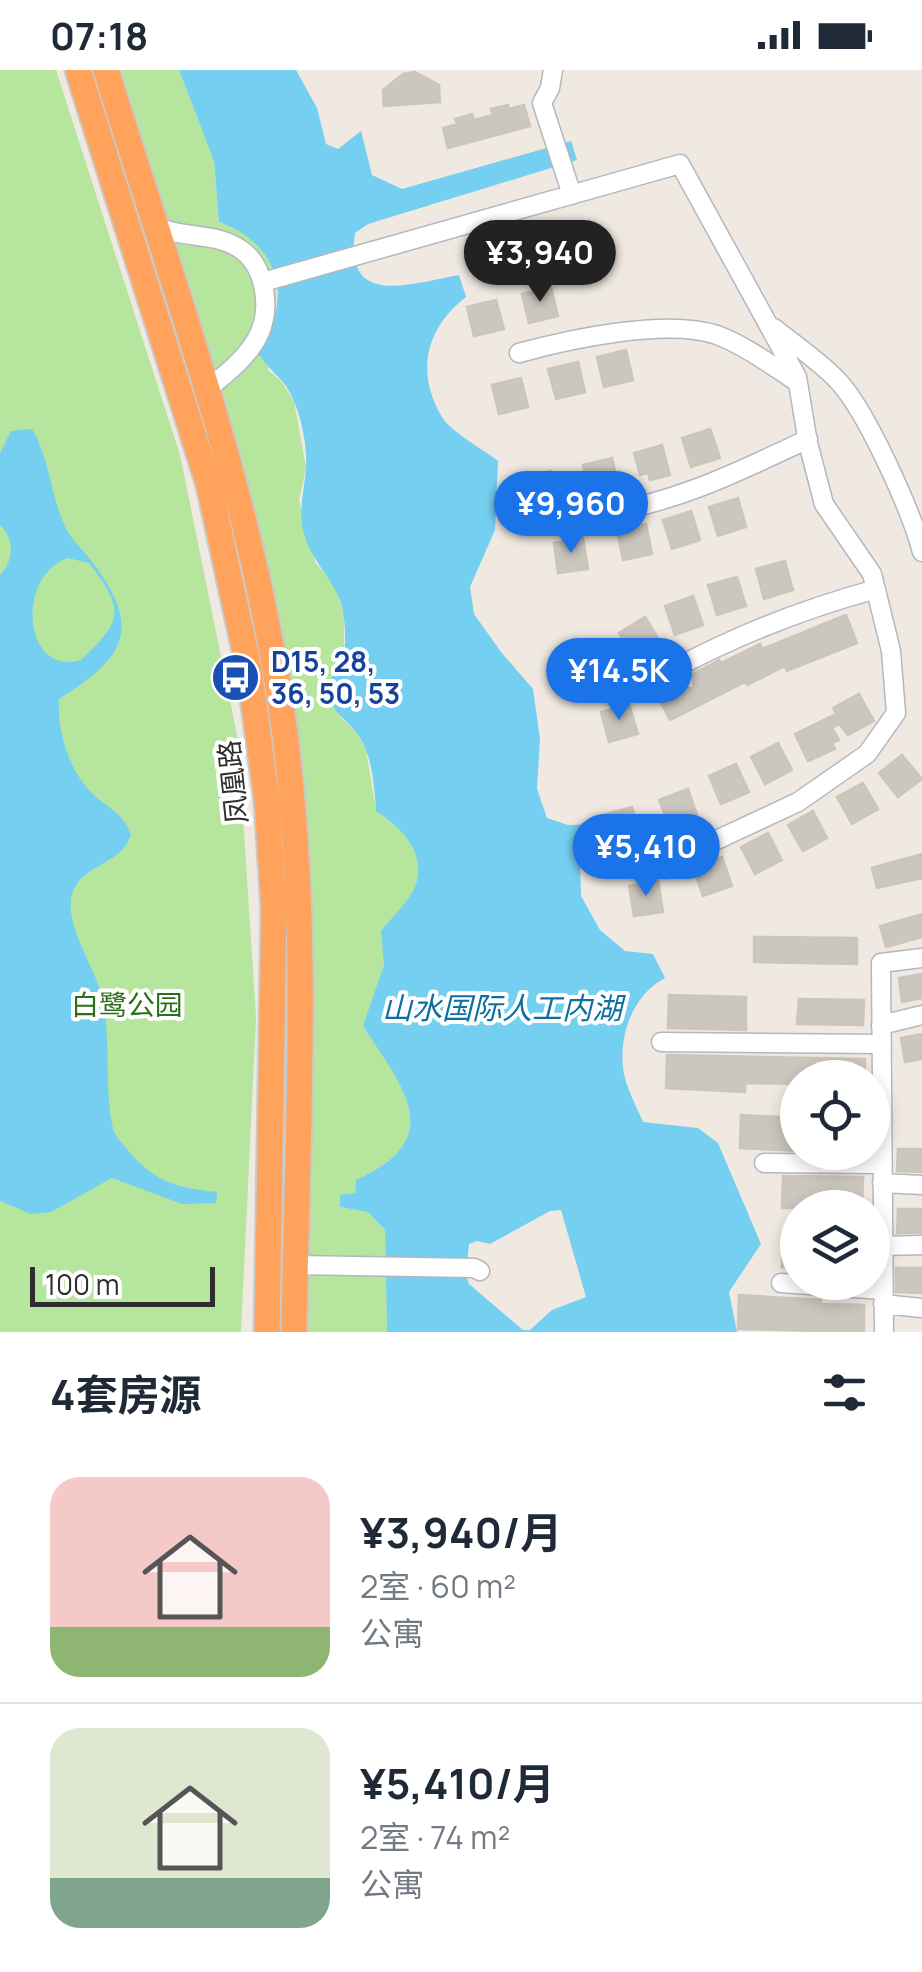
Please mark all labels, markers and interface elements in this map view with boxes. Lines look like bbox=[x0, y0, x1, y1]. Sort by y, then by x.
text: 07:18 bbox=[50, 9, 148, 61]
pin: ¥3,940 bbox=[459, 220, 621, 305]
text: ¥3,940 bbox=[486, 230, 594, 274]
pin: ¥9,960 bbox=[490, 471, 652, 556]
text: ¥9,960 bbox=[516, 481, 626, 525]
pin: ¥14.5K bbox=[538, 638, 700, 723]
place label: D15, 28, 36, 50, 53 bbox=[271, 642, 400, 712]
text: ¥14.5K bbox=[568, 648, 670, 692]
bus stop icon: D15, 28, 36, 50, 53 bbox=[210, 652, 262, 704]
street label: 凤凰路 bbox=[209, 738, 255, 826]
pin: ¥5,410 bbox=[565, 814, 727, 899]
text: ¥5,410 bbox=[595, 824, 697, 868]
park label: 白鹭公园 bbox=[71, 985, 183, 1023]
water label: 山水国际人工内湖 bbox=[382, 987, 626, 1028]
map controls bbox=[780, 1060, 890, 1300]
button: locate bbox=[780, 1060, 890, 1170]
button: layers bbox=[780, 1190, 890, 1300]
scale bar bbox=[30, 1262, 215, 1306]
text: 100 m bbox=[45, 1265, 119, 1303]
text: 4套房源 bbox=[50, 1365, 202, 1423]
icon: filters bbox=[817, 1365, 872, 1420]
text: ¥3,940/月 bbox=[360, 1503, 562, 1561]
icon: home bbox=[130, 1517, 250, 1637]
text: 2室 · 60 m² bbox=[360, 1564, 516, 1608]
text: 公寓 bbox=[360, 1611, 424, 1655]
text: ¥5,410/月 bbox=[360, 1754, 555, 1812]
icon: home bbox=[130, 1768, 250, 1888]
text: 2室 · 74 m² bbox=[360, 1815, 510, 1859]
text: 公寓 bbox=[360, 1862, 424, 1906]

